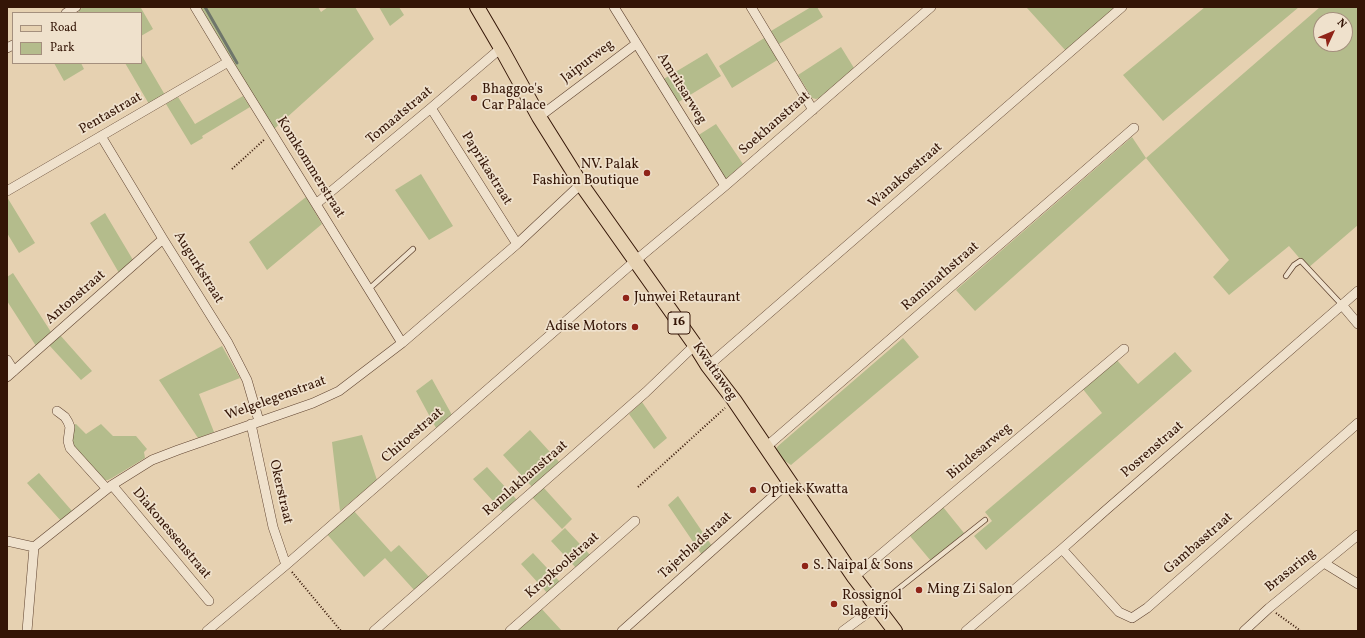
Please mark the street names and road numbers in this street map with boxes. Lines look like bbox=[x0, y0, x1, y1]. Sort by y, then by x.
street label: Jaipurweg bbox=[558, 37, 618, 87]
street label: Amritsarweg bbox=[653, 50, 709, 128]
street label: Tomaatstraat bbox=[364, 83, 436, 149]
street label: Pentastraat bbox=[76, 89, 146, 139]
street label: Soekhanstraat bbox=[736, 89, 814, 159]
street label: Komkommerstraat bbox=[272, 114, 348, 222]
street label: Paprikastraat bbox=[457, 129, 515, 209]
street label: Wanakoestraat bbox=[866, 139, 946, 213]
street label: Augurkstraat bbox=[169, 229, 227, 307]
street label: Raminathstraat bbox=[899, 239, 983, 315]
street label: Antonstraat bbox=[42, 267, 110, 329]
road number: 16 bbox=[668, 312, 690, 334]
street label: Kwattaweg bbox=[688, 340, 740, 404]
street label: Welgelegenstraat bbox=[223, 373, 329, 425]
street label: Chitoestraat bbox=[379, 405, 447, 467]
street label: Posrenstraat bbox=[1118, 418, 1188, 482]
street label: Bindesarweg bbox=[944, 420, 1016, 484]
street label: Ramlakhanstraat bbox=[480, 438, 572, 520]
street label: Okerstraat bbox=[264, 458, 296, 526]
street label: Diakonessenstraat bbox=[128, 485, 214, 583]
street label: Tajerbladstraat bbox=[656, 509, 736, 583]
street label: Gambasstraat bbox=[1161, 510, 1237, 578]
street label: Kropkoolstraat bbox=[523, 529, 603, 603]
street label: Brasaring bbox=[1262, 546, 1320, 596]

